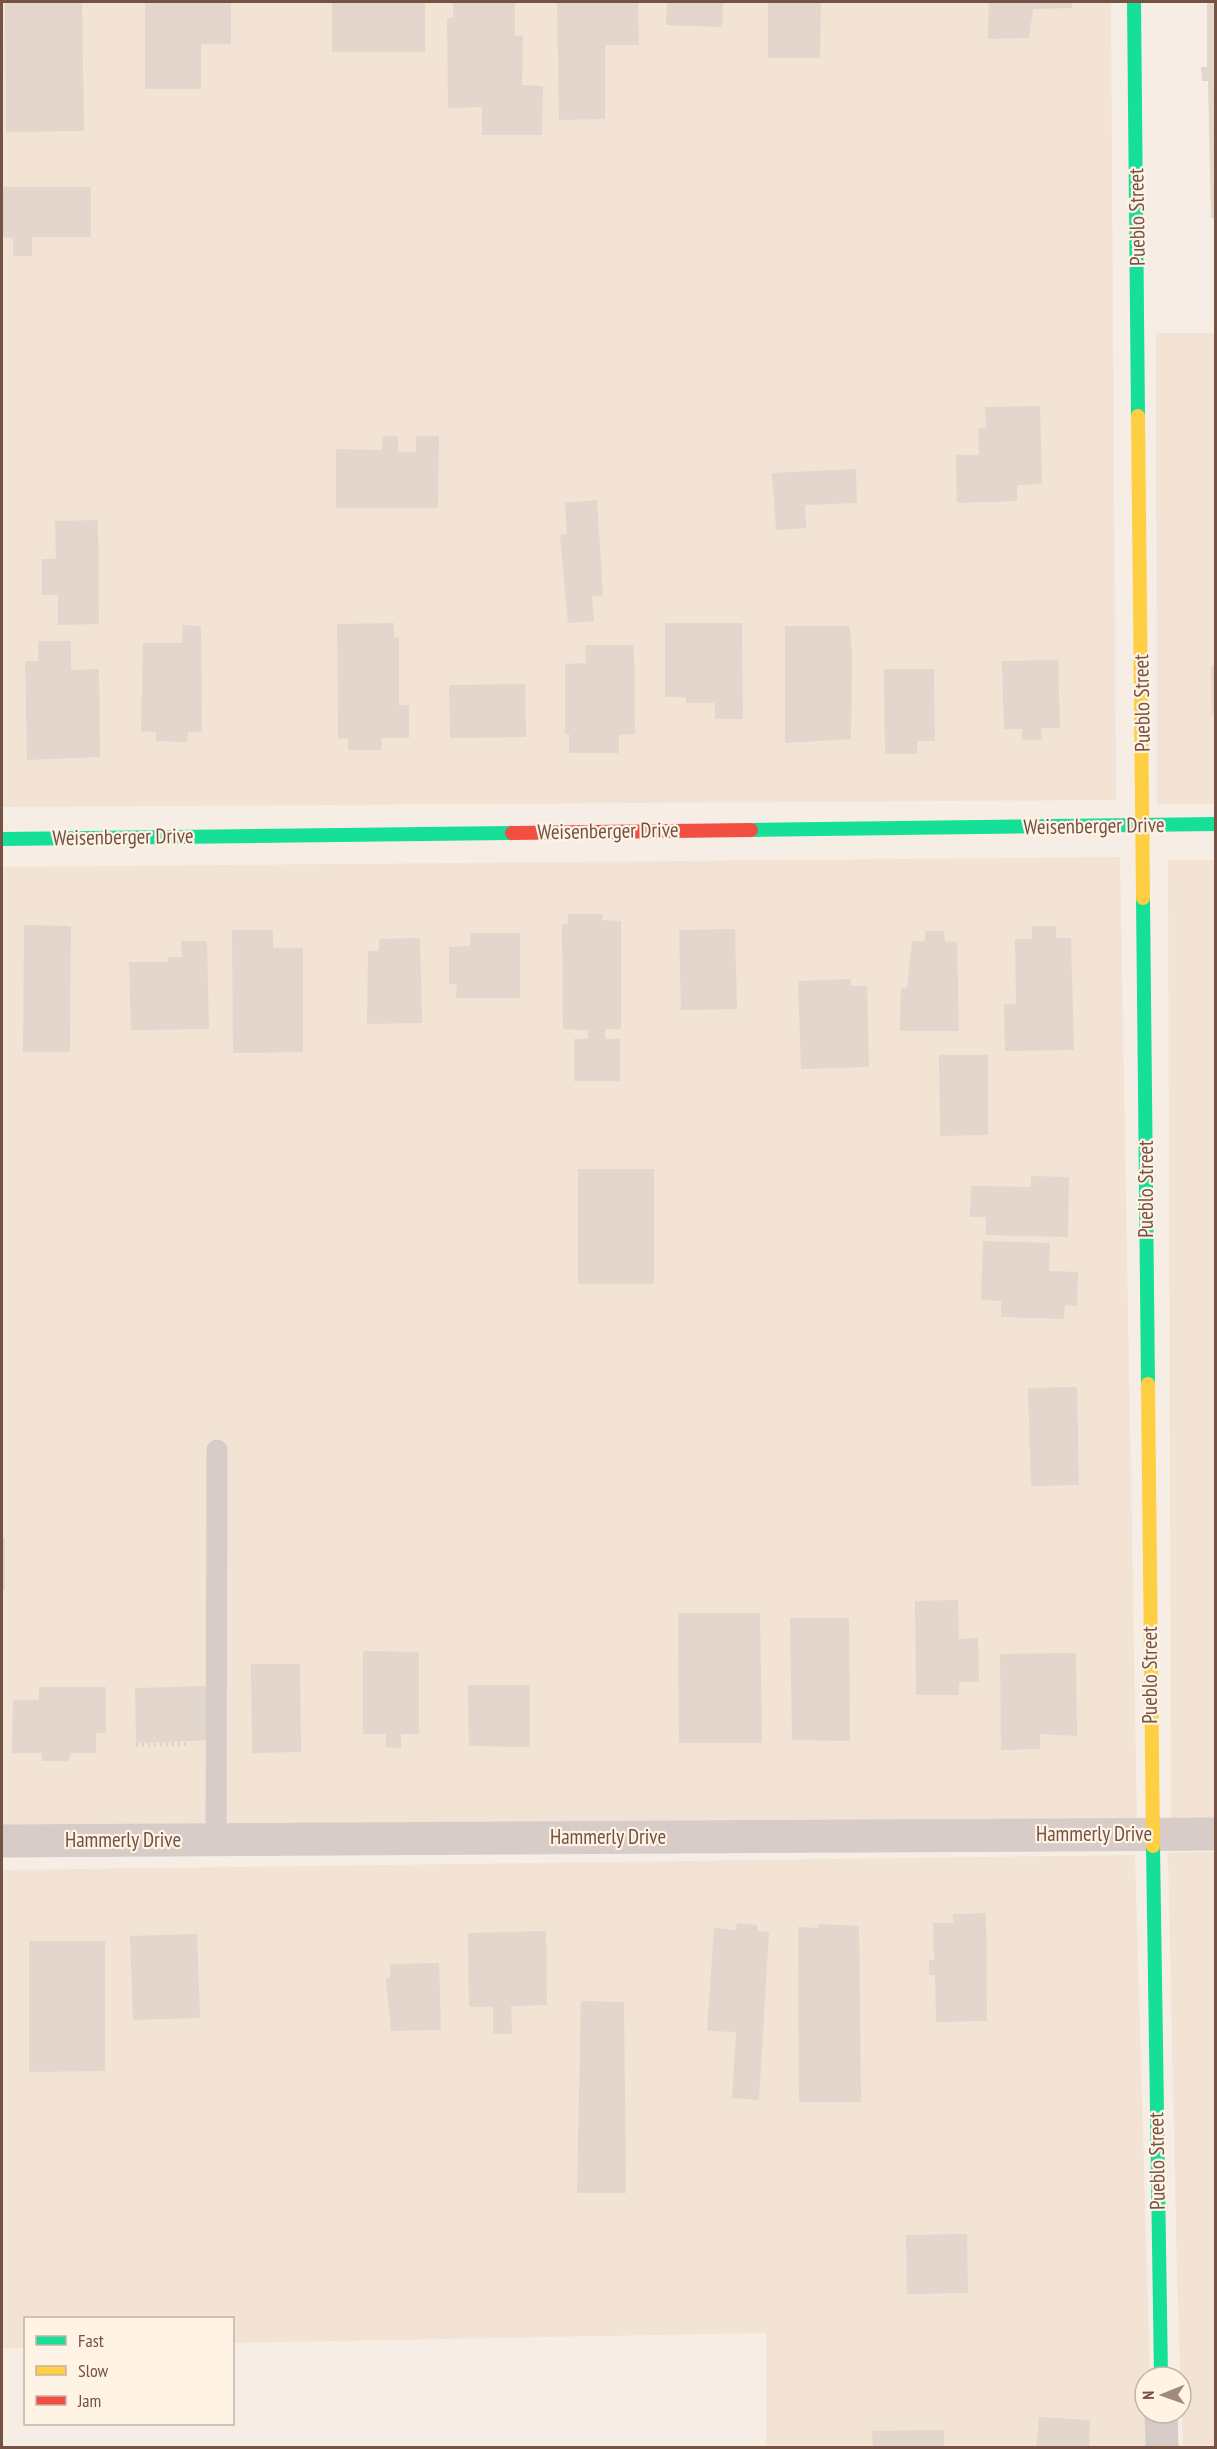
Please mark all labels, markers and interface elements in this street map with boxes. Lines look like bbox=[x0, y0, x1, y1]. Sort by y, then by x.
street label: Pueblo Street bbox=[1122, 168, 1151, 266]
street label: Pueblo Street bbox=[1127, 654, 1156, 752]
street label: Weisenberger Drive bbox=[1023, 811, 1165, 840]
street label: Weisenberger Drive bbox=[537, 816, 679, 845]
street label: Weisenberger Drive bbox=[52, 822, 194, 851]
street label: Pueblo Street bbox=[1132, 1140, 1159, 1238]
street label: Pueblo Street bbox=[1136, 1626, 1163, 1724]
street label: Hammerly Drive bbox=[1036, 1820, 1152, 1847]
street label: Hammerly Drive bbox=[550, 1823, 666, 1850]
street label: Hammerly Drive bbox=[65, 1826, 181, 1853]
street label: Pueblo Street bbox=[1142, 2112, 1171, 2210]
legend bbox=[24, 2317, 234, 2425]
text: Fast bbox=[78, 2329, 104, 2352]
text: Slow bbox=[78, 2359, 109, 2382]
north arrow bbox=[1133, 2365, 1193, 2425]
text: Jam bbox=[77, 2389, 101, 2412]
text: N bbox=[1138, 2391, 1158, 2400]

